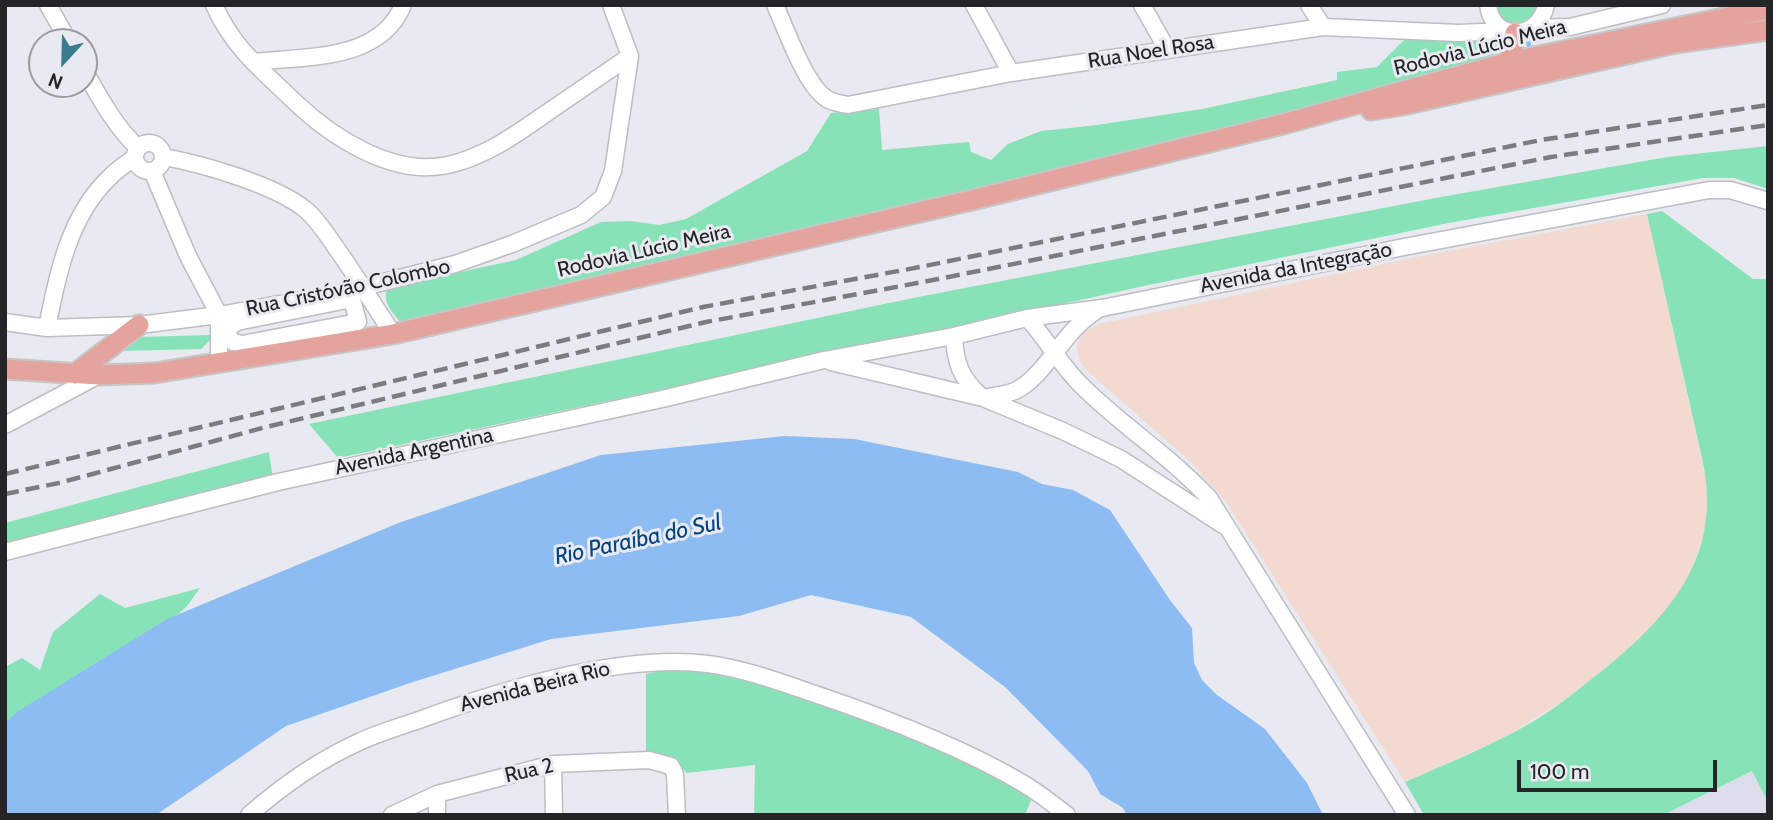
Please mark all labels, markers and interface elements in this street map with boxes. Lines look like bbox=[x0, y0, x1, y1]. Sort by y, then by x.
street label: Rodovia Lúcio Meira bbox=[1391, 14, 1569, 82]
north arrow bbox=[28, 28, 98, 98]
street label: Rua Noel Rosa bbox=[1086, 30, 1216, 74]
text: N bbox=[45, 68, 66, 94]
street label: Rodovia Lúcio Meira bbox=[555, 219, 733, 283]
street label: Avenida da Integração bbox=[1198, 237, 1394, 299]
street label: Rua Cristóvão Colombo bbox=[244, 254, 452, 322]
street label: Avenida Argentina bbox=[332, 423, 496, 481]
water label: Rio Paraíba do Sul bbox=[552, 509, 724, 571]
street label: Avenida Beira Rio bbox=[458, 656, 612, 718]
scale bar bbox=[1521, 746, 1720, 790]
street label: Rua 2 bbox=[502, 753, 556, 789]
text: 100 m bbox=[1530, 759, 1589, 784]

